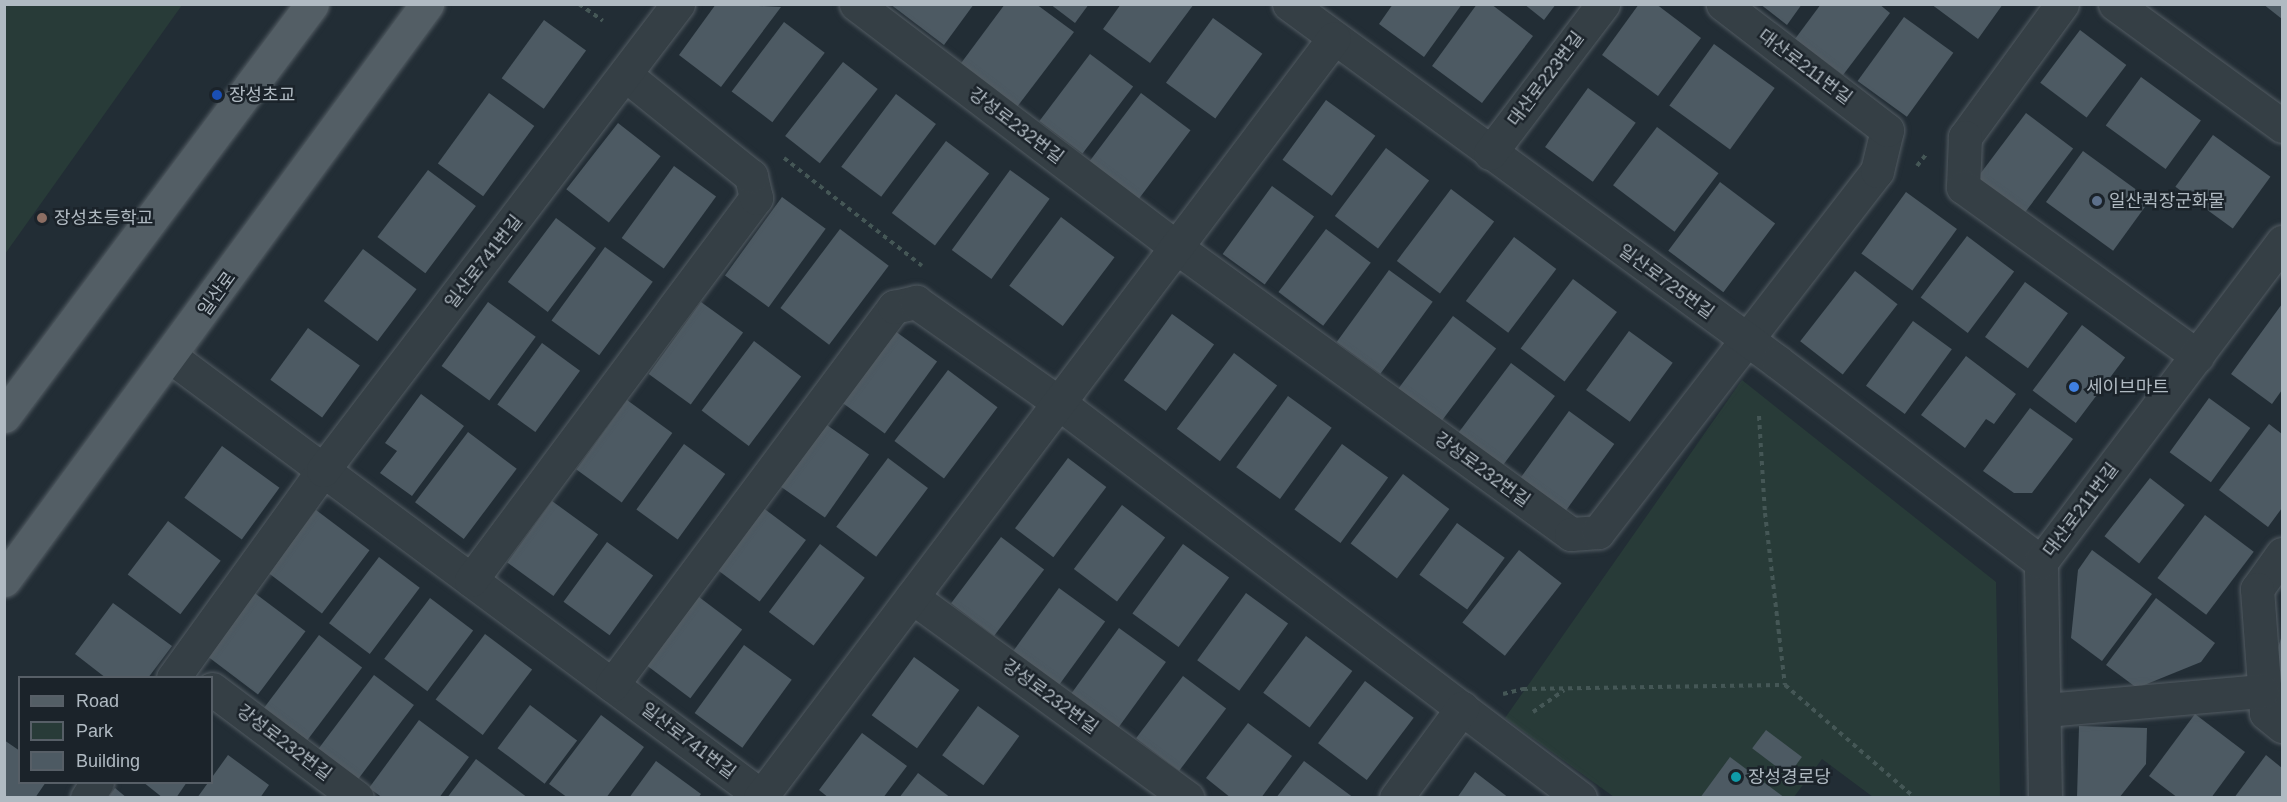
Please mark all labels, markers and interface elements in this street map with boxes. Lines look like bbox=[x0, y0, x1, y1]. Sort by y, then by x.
street label: 대산로211번길 bbox=[1754, 25, 1856, 109]
street label: 대산로223번길 bbox=[1503, 27, 1589, 131]
street label: 강성로232번길 bbox=[964, 83, 1068, 169]
place label: 장성초교 bbox=[229, 84, 295, 106]
marker: 장성초교 bbox=[210, 88, 224, 102]
place label: 일산퀵장군화물 bbox=[2109, 190, 2225, 212]
marker: 일산퀵장군화물 bbox=[2090, 194, 2104, 208]
place label: 장성초등학교 bbox=[54, 207, 153, 229]
marker: 장성초등학교 bbox=[35, 211, 49, 225]
street label: 일산로741번길 bbox=[441, 211, 527, 313]
street label: 일산로725번길 bbox=[1614, 240, 1718, 324]
street label: 일산로 bbox=[194, 268, 240, 320]
place label: 세이브마트 bbox=[2086, 376, 2169, 398]
marker: 세이브마트 bbox=[2067, 380, 2081, 394]
street label: 강성로232번길 bbox=[1430, 428, 1534, 512]
street label: 대산로211번길 bbox=[2039, 459, 2123, 561]
street label: 강성로232번길 bbox=[998, 655, 1102, 739]
legend bbox=[18, 676, 213, 784]
text: Road bbox=[76, 691, 119, 711]
street label: 일산로741번길 bbox=[636, 698, 740, 784]
street label: 강성로232번길 bbox=[232, 700, 336, 786]
text: Park bbox=[76, 721, 113, 741]
text: Building bbox=[76, 751, 140, 771]
place label: 장성경로당 bbox=[1748, 766, 1831, 788]
marker: 장성경로당 bbox=[1729, 770, 1743, 784]

